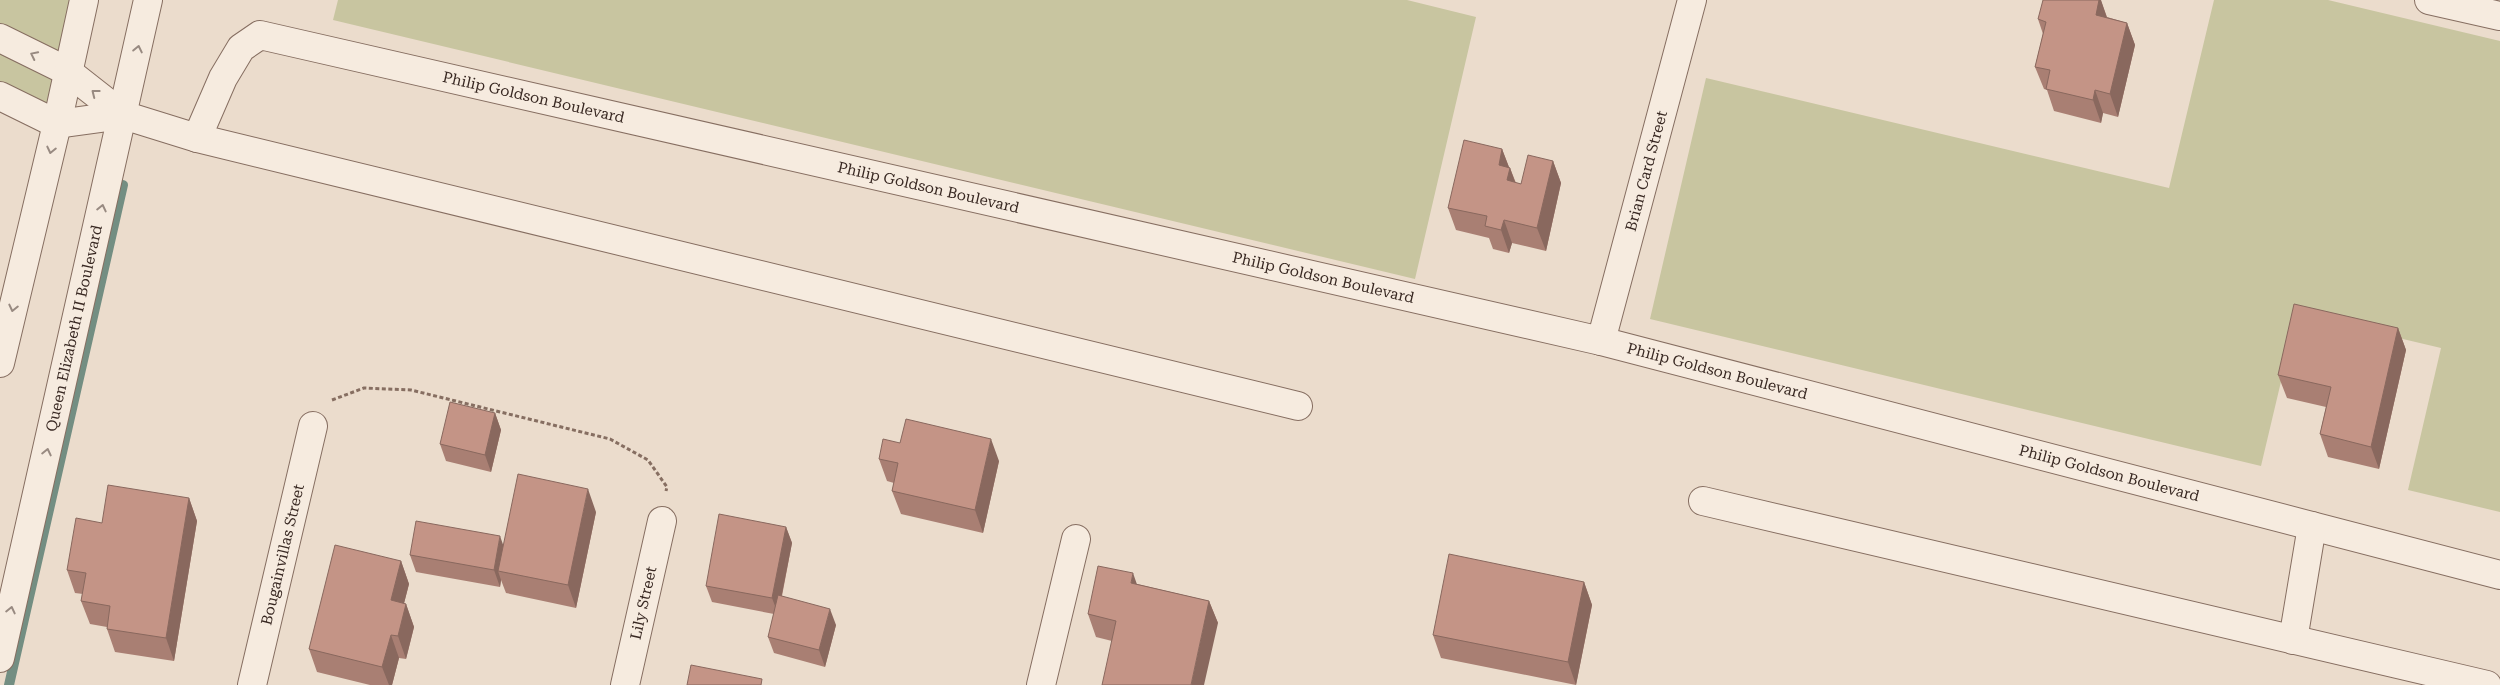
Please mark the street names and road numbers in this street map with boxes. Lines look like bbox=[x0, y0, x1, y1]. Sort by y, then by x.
street label: Philip Goldson Boulevard bbox=[441, 68, 627, 127]
street label: Brian Card Street bbox=[1622, 108, 1671, 233]
street label: Philip Goldson Boulevard bbox=[836, 158, 1021, 217]
street label: Queen Elizabeth II Boulevard bbox=[42, 223, 106, 433]
street label: Philip Goldson Boulevard bbox=[1231, 248, 1416, 307]
street label: Philip Goldson Boulevard bbox=[1625, 339, 1810, 403]
street label: Philip Goldson Boulevard bbox=[2017, 441, 2202, 506]
street label: Bougainvillas Street bbox=[257, 482, 308, 627]
street label: Lily Street bbox=[627, 564, 661, 641]

